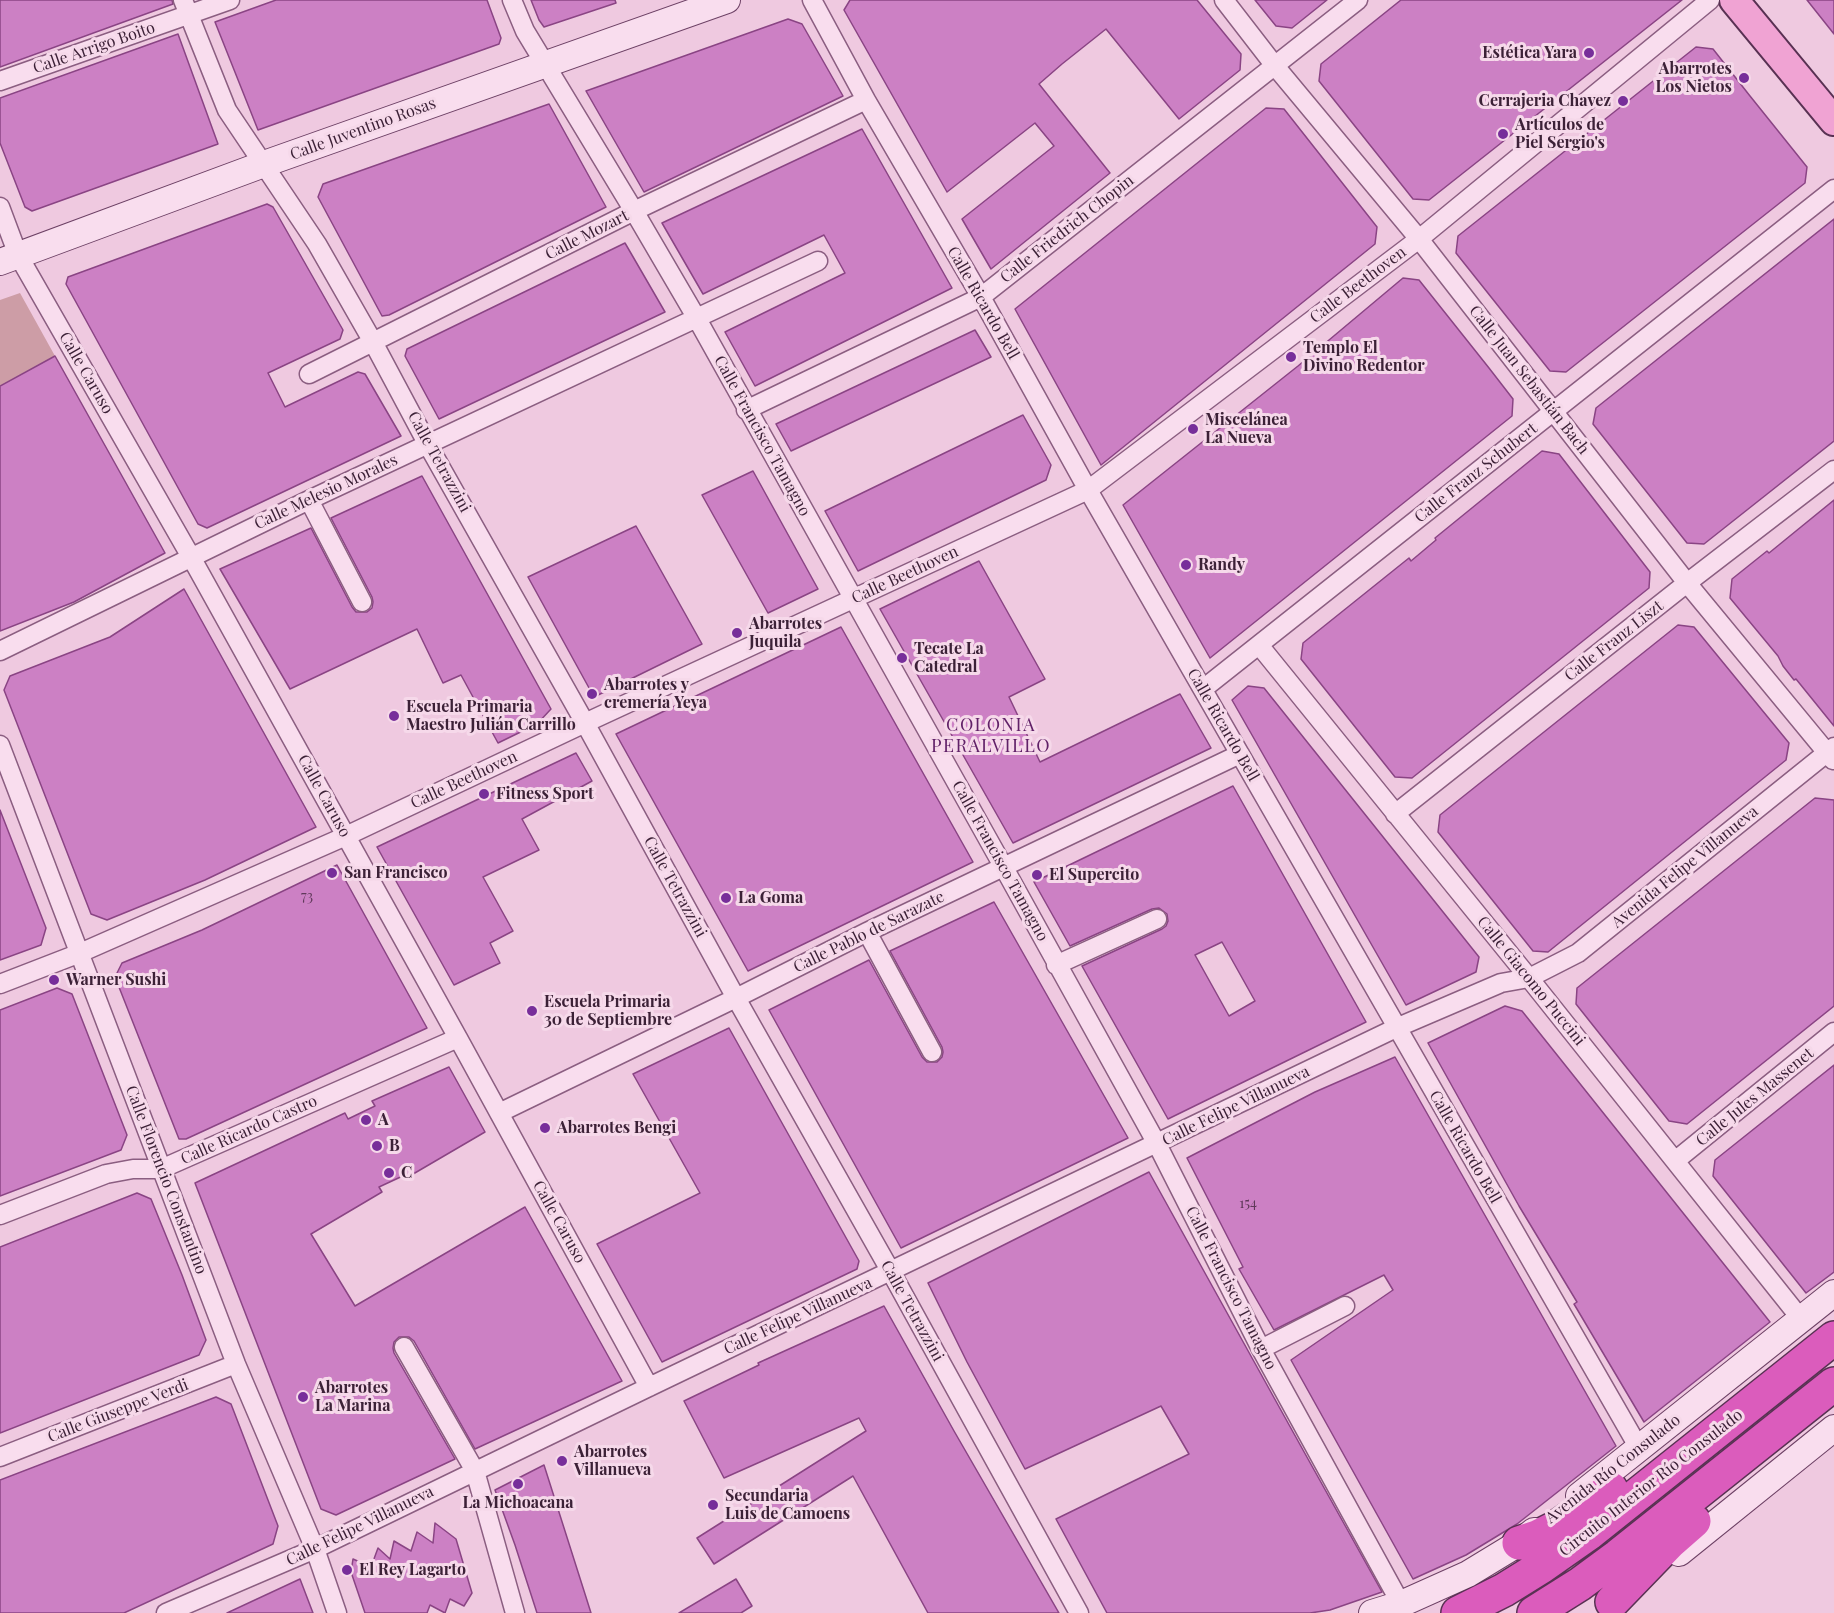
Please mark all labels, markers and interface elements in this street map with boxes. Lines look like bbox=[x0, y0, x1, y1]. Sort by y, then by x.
street label: Calle Arrigo Boito bbox=[30, 18, 158, 78]
place label: Estética Yara bbox=[1482, 43, 1577, 63]
marker: Estética Yara bbox=[1582, 46, 1596, 60]
place label: Abarrotes Los Nietos bbox=[1656, 59, 1732, 97]
marker: Abarrotes Los Nietos bbox=[1737, 71, 1751, 85]
place label: Cerrajeria Chavez bbox=[1479, 91, 1611, 111]
street label: Calle Juventino Rosas bbox=[287, 94, 439, 164]
marker: Cerrajeria Chavez bbox=[1616, 94, 1630, 108]
place label: Artículos de Piel Sergio's bbox=[1515, 115, 1605, 153]
marker: Artículos de Piel Sergio's bbox=[1496, 127, 1510, 141]
street label: Calle Friedrich Chopin bbox=[996, 171, 1138, 287]
street label: Calle Mozart bbox=[542, 206, 632, 264]
street label: Calle Ricardo Bell bbox=[943, 243, 1023, 363]
street label: Calle Beethoven bbox=[1306, 243, 1410, 327]
street label: Calle Juan Sebastián Bach bbox=[1465, 302, 1593, 458]
street label: Calle Caruso bbox=[55, 329, 117, 417]
place label: Templo El Divino Redentor bbox=[1303, 338, 1425, 376]
marker: Templo El Divino Redentor bbox=[1284, 350, 1298, 364]
street label: Calle Francisco Tamagno bbox=[710, 352, 814, 520]
street label: Calle Tetrazzini bbox=[403, 408, 475, 516]
place label: Miscelánea La Nueva bbox=[1205, 410, 1288, 448]
street label: Calle Franz Schubert bbox=[1411, 419, 1541, 527]
marker: Miscelánea La Nueva bbox=[1186, 422, 1200, 436]
street label: Calle Melesio Morales bbox=[251, 450, 401, 534]
street label: Calle Beethoven bbox=[849, 542, 961, 608]
place label: Randy bbox=[1198, 555, 1245, 575]
marker: Randy bbox=[1179, 558, 1193, 572]
street label: Calle Franz Liszt bbox=[1561, 597, 1667, 685]
place label: Abarrotes Juquila bbox=[749, 614, 822, 652]
marker: Abarrotes Juquila bbox=[730, 626, 744, 640]
place label: Tecate La Catedral bbox=[914, 639, 984, 677]
marker: Tecate La Catedral bbox=[895, 651, 909, 665]
street label: Calle Ricardo Bell bbox=[1183, 665, 1263, 785]
place label: Abarrotes y cremería Yeya bbox=[604, 675, 707, 713]
marker: Abarrotes y cremería Yeya bbox=[585, 687, 599, 701]
place label: Escuela Primaria Maestro Julián Carrillo bbox=[406, 697, 576, 735]
marker: Escuela Primaria Maestro Julián Carrillo bbox=[387, 709, 401, 723]
district label: COLONIA PERALVILLO bbox=[931, 714, 1051, 756]
street label: Calle Beethoven bbox=[408, 747, 520, 813]
street label: Calle Caruso bbox=[293, 751, 355, 841]
street label: Calle Francisco Tamagno bbox=[948, 777, 1052, 945]
place label: Fitness Sport bbox=[496, 784, 594, 804]
marker: Fitness Sport bbox=[477, 787, 491, 801]
street label: Avenida Felipe Villanueva bbox=[1608, 802, 1762, 932]
street label: Calle Tetrazzini bbox=[639, 833, 711, 941]
place label: San Francisco bbox=[344, 863, 448, 883]
place label: El Supercito bbox=[1049, 865, 1139, 885]
marker: San Francisco bbox=[325, 866, 339, 880]
marker: El Supercito bbox=[1030, 868, 1044, 882]
street label: Calle Pablo de Sarazate bbox=[790, 887, 948, 977]
place label: La Goma bbox=[738, 888, 803, 908]
house number: 73 bbox=[301, 889, 313, 905]
marker: La Goma bbox=[719, 891, 733, 905]
street label: Calle Giacomo Puccini bbox=[1473, 913, 1589, 1049]
place label: Warner Sushi bbox=[66, 970, 166, 990]
marker: Warner Sushi bbox=[47, 973, 61, 987]
place label: Escuela Primaria 30 de Septiembre bbox=[544, 992, 672, 1030]
marker: Escuela Primaria 30 de Septiembre bbox=[525, 1004, 539, 1018]
street label: Calle Jules Massenet bbox=[1692, 1044, 1818, 1150]
street label: Calle Felipe Villanueva bbox=[1159, 1062, 1313, 1150]
street label: Calle Florencio Constantino bbox=[121, 1083, 211, 1277]
street label: Calle Ricardo Bell bbox=[1425, 1087, 1505, 1207]
street label: Calle Ricardo Castro bbox=[178, 1091, 320, 1169]
place label: A bbox=[378, 1110, 389, 1130]
marker: A bbox=[359, 1113, 373, 1127]
place label: Abarrotes Bengi bbox=[557, 1118, 676, 1138]
marker: Abarrotes Bengi bbox=[538, 1121, 552, 1135]
place label: B bbox=[389, 1136, 400, 1156]
marker: B bbox=[370, 1139, 384, 1153]
place label: C bbox=[401, 1163, 412, 1183]
marker: C bbox=[382, 1166, 396, 1180]
street label: Calle Caruso bbox=[528, 1177, 590, 1267]
house number: 154 bbox=[1239, 1196, 1257, 1212]
street label: Calle Francisco Tamagno bbox=[1181, 1203, 1281, 1373]
street label: Calle Tetrazzini bbox=[876, 1257, 948, 1365]
street label: Calle Felipe Villanueva bbox=[721, 1273, 875, 1359]
street label: Calle Giuseppe Verdi bbox=[45, 1375, 191, 1447]
place label: Abarrotes La Marina bbox=[315, 1378, 390, 1416]
marker: Abarrotes La Marina bbox=[296, 1390, 310, 1404]
street label: Circuito Interior Río Consulado bbox=[1556, 1405, 1746, 1561]
street label: Avenida Río Consulado bbox=[1542, 1410, 1684, 1528]
place label: Abarrotes Villanueva bbox=[574, 1442, 651, 1480]
marker: Abarrotes Villanueva bbox=[555, 1454, 569, 1468]
marker: La Michoacana bbox=[511, 1477, 525, 1491]
street label: Calle Felipe Villanueva bbox=[283, 1482, 437, 1570]
place label: Secundaria Luis de Camoens bbox=[725, 1486, 850, 1524]
place label: La Michoacana bbox=[463, 1493, 573, 1513]
marker: Secundaria Luis de Camoens bbox=[706, 1498, 720, 1512]
place label: El Rey Lagarto bbox=[359, 1560, 466, 1580]
marker: El Rey Lagarto bbox=[340, 1563, 354, 1577]

